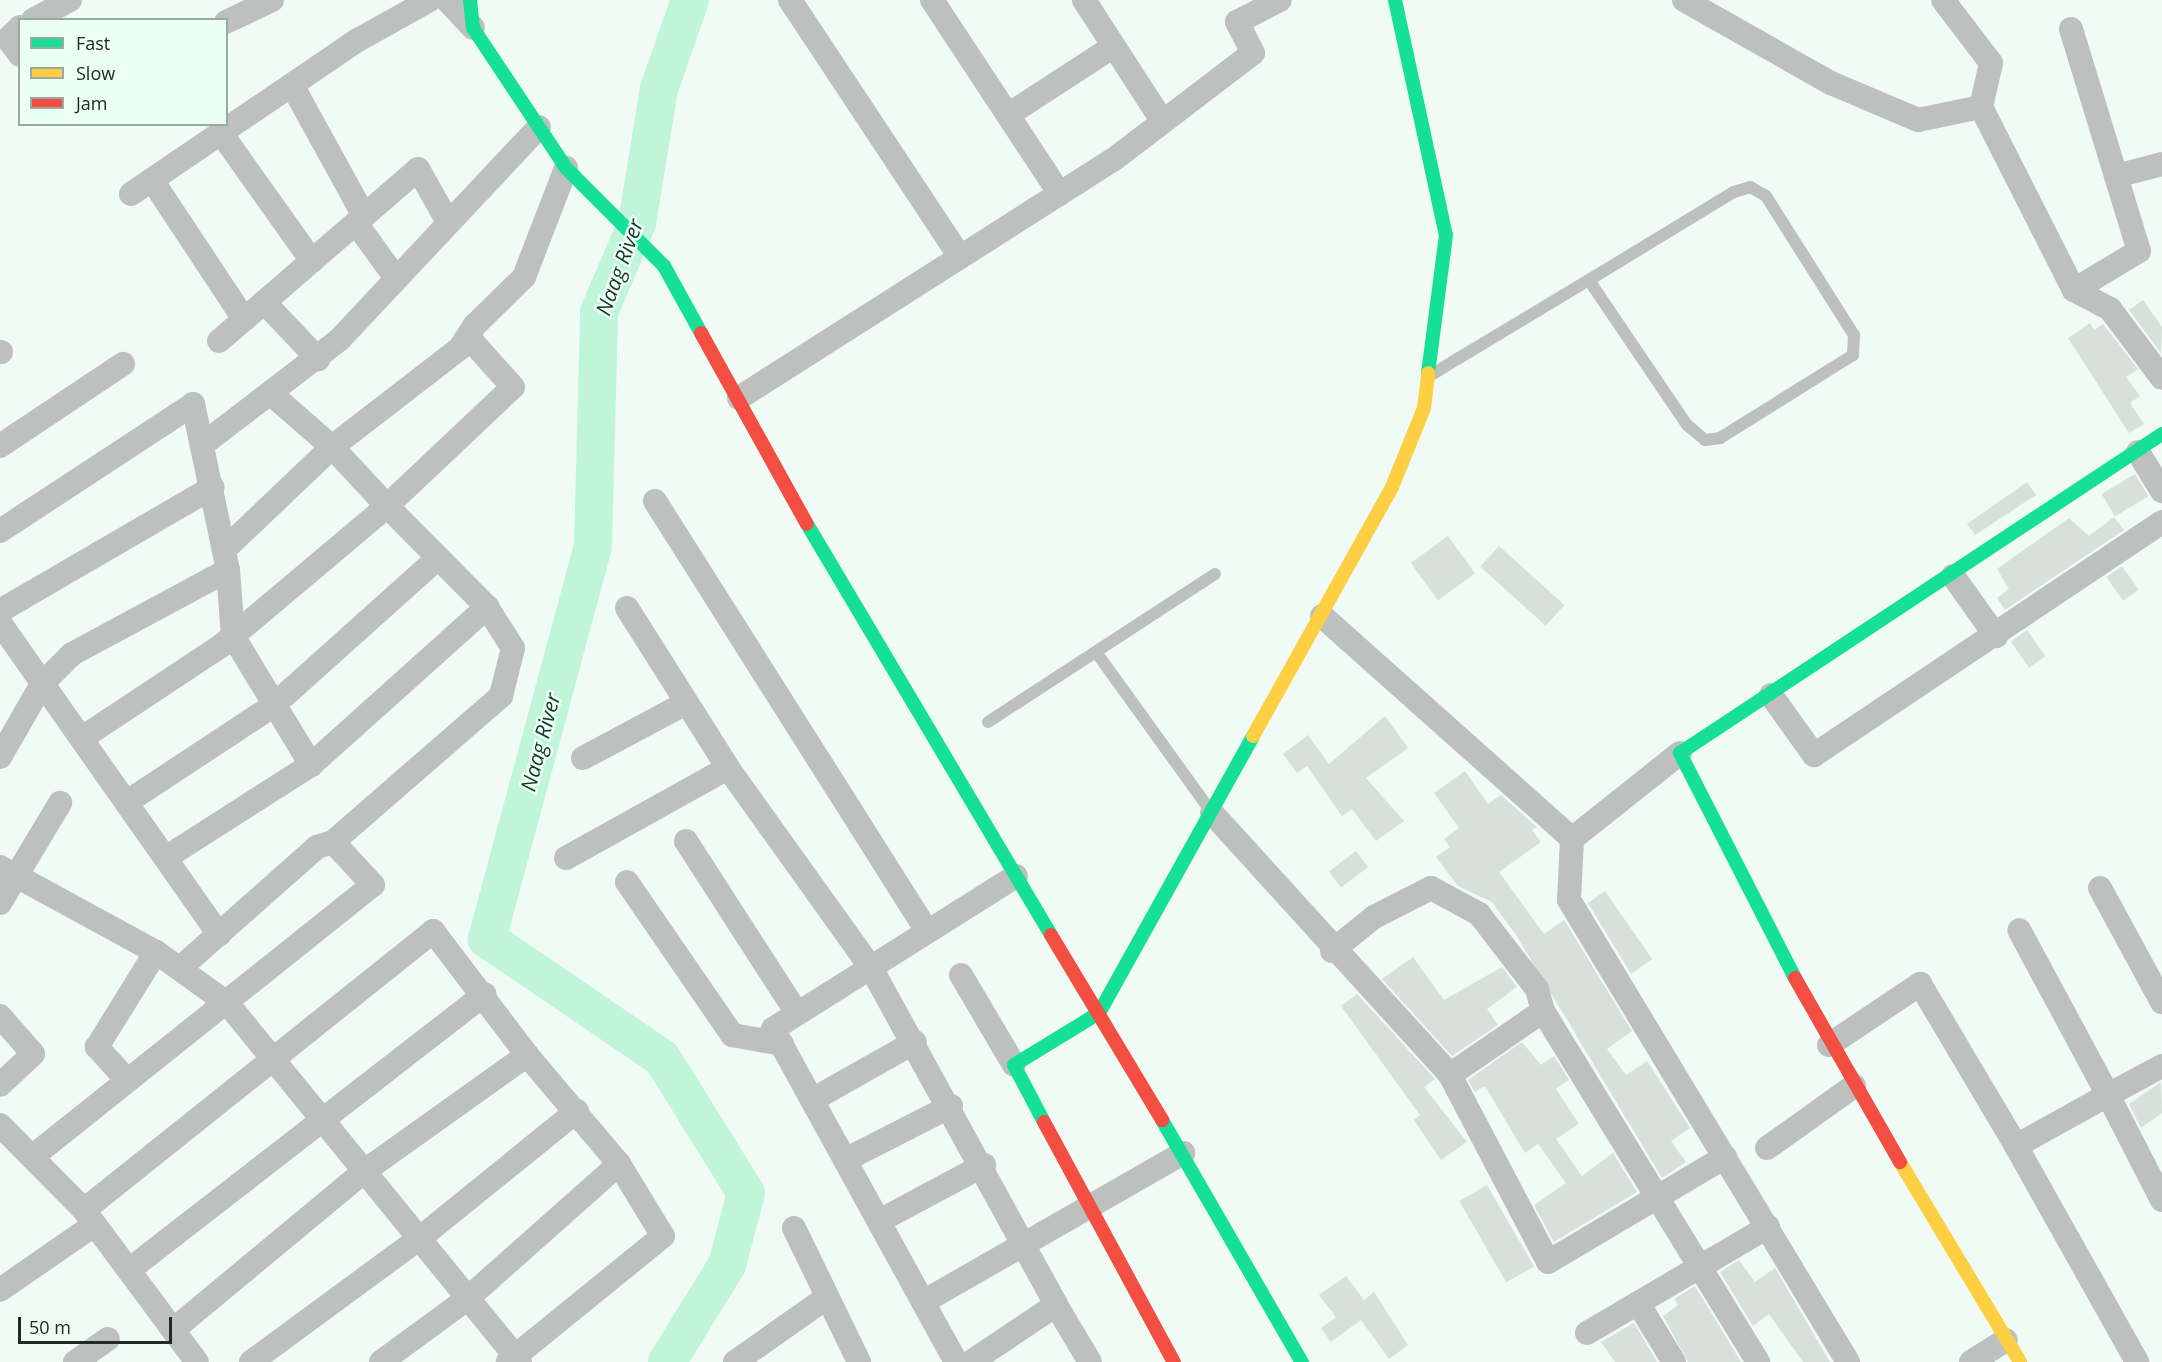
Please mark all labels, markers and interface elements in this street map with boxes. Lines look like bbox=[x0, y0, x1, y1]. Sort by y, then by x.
legend bbox=[18, 18, 228, 126]
text: Fast bbox=[76, 31, 110, 55]
text: Slow bbox=[76, 61, 115, 85]
text: Jam bbox=[76, 91, 108, 115]
water label: Naag River bbox=[590, 215, 648, 319]
water label: Naag River bbox=[515, 690, 565, 794]
scale bar bbox=[21, 1305, 176, 1343]
text: 50 m bbox=[29, 1315, 71, 1339]

